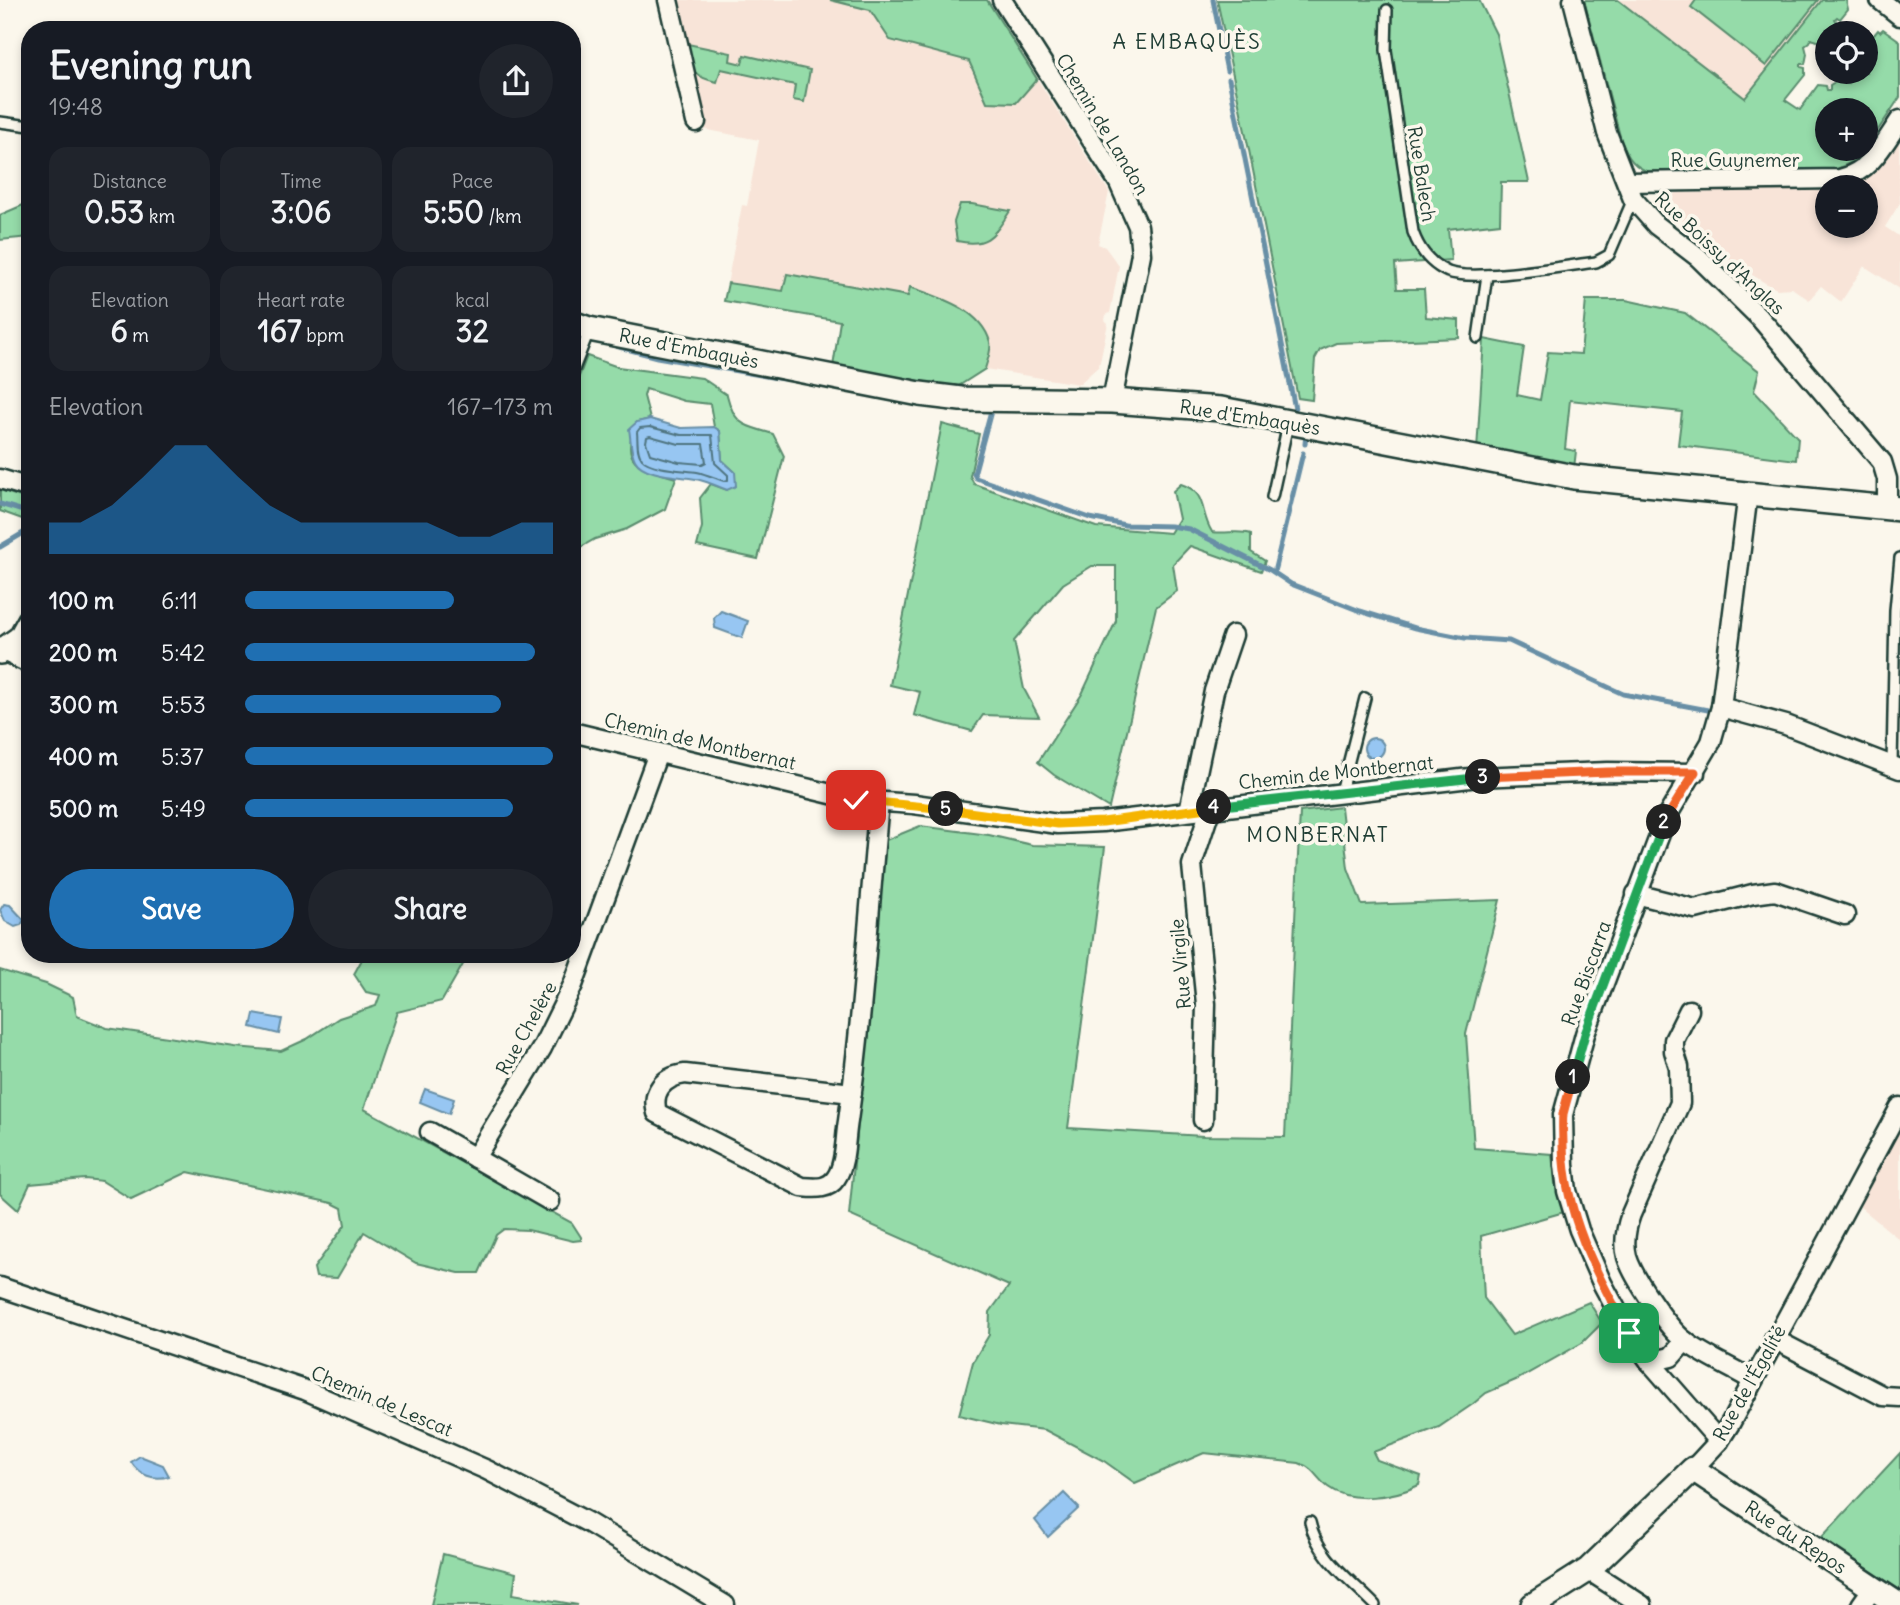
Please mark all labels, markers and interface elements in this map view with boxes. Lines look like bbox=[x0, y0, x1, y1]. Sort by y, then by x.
map controls bbox=[1815, 21, 1878, 238]
button: locate bbox=[1815, 21, 1878, 84]
district label: A EMBAQUÈS bbox=[1112, 28, 1262, 55]
text: Evening run bbox=[49, 42, 252, 89]
button: share bbox=[479, 44, 553, 118]
street label: Chemin de Landon bbox=[1051, 49, 1155, 199]
text: 19:48 bbox=[49, 92, 103, 121]
button: + bbox=[1815, 98, 1878, 161]
street label: Rue Balech bbox=[1403, 125, 1441, 223]
street label: Rue Guynemer bbox=[1670, 148, 1800, 172]
text: Distance bbox=[93, 169, 167, 193]
text: Time bbox=[280, 169, 322, 193]
text: Pace bbox=[452, 169, 493, 193]
button: − bbox=[1815, 175, 1878, 238]
street label: Rue Boissy d'Anglas bbox=[1650, 186, 1790, 320]
text: 0.53 bbox=[84, 193, 144, 231]
text: 3:06 bbox=[271, 193, 331, 231]
text: 5:50 bbox=[423, 193, 484, 231]
text: km bbox=[144, 204, 175, 228]
text: /km bbox=[484, 204, 522, 228]
text: Elevation bbox=[91, 288, 169, 312]
text: Heart rate bbox=[257, 288, 345, 312]
text: kcal bbox=[455, 288, 489, 312]
text: 6 bbox=[110, 312, 128, 350]
text: 167 bbox=[258, 312, 302, 350]
text: 32 bbox=[456, 312, 489, 350]
text: m bbox=[128, 323, 149, 347]
text: bpm bbox=[302, 323, 344, 347]
street label: Rue d'Embaquès bbox=[617, 323, 761, 373]
text: Elevation bbox=[49, 392, 143, 421]
text: 167–173 m bbox=[447, 392, 553, 421]
street label: Rue d'Embaquès bbox=[1178, 394, 1322, 440]
text: 100 m bbox=[49, 586, 114, 615]
text: 6:11 bbox=[161, 586, 198, 615]
text: 200 m bbox=[49, 638, 118, 667]
text: 5:42 bbox=[161, 638, 205, 667]
text: 300 m bbox=[49, 690, 118, 719]
text: 5:53 bbox=[161, 690, 206, 719]
street label: Chemin de Montbernat bbox=[602, 707, 798, 775]
text: 400 m bbox=[49, 742, 118, 771]
text: 5:37 bbox=[161, 742, 204, 771]
street label: Chemin de Montbernat bbox=[1237, 750, 1435, 794]
pin: 3 bbox=[1466, 760, 1500, 794]
text: 3 bbox=[1477, 764, 1488, 788]
pin bbox=[826, 770, 886, 830]
icon: check bbox=[837, 781, 875, 819]
pin: 4 bbox=[1196, 790, 1232, 824]
pin: 5 bbox=[928, 792, 964, 826]
text: 500 m bbox=[49, 794, 118, 823]
text: 5:49 bbox=[161, 794, 206, 823]
text: 4 bbox=[1208, 794, 1219, 818]
text: 5 bbox=[940, 796, 951, 820]
pin: 2 bbox=[1646, 804, 1682, 840]
text: 2 bbox=[1658, 809, 1669, 833]
district label: MONBERNAT bbox=[1246, 821, 1390, 848]
button: Save bbox=[49, 869, 294, 949]
button: Share bbox=[308, 869, 553, 949]
street label: Rue Biscarra bbox=[1556, 917, 1616, 1029]
street label: Rue Virgile bbox=[1164, 918, 1196, 1010]
street label: Rue Chelère bbox=[490, 977, 562, 1079]
pin: 1 bbox=[1556, 1060, 1590, 1094]
text: 1 bbox=[1569, 1064, 1576, 1088]
pin bbox=[1599, 1303, 1659, 1363]
icon: arrive bbox=[1610, 1314, 1648, 1352]
street label: Rue de l'Égalité bbox=[1707, 1321, 1791, 1445]
street label: Chemin de Lescat bbox=[308, 1360, 456, 1442]
street label: Rue du Repos bbox=[1741, 1495, 1851, 1579]

